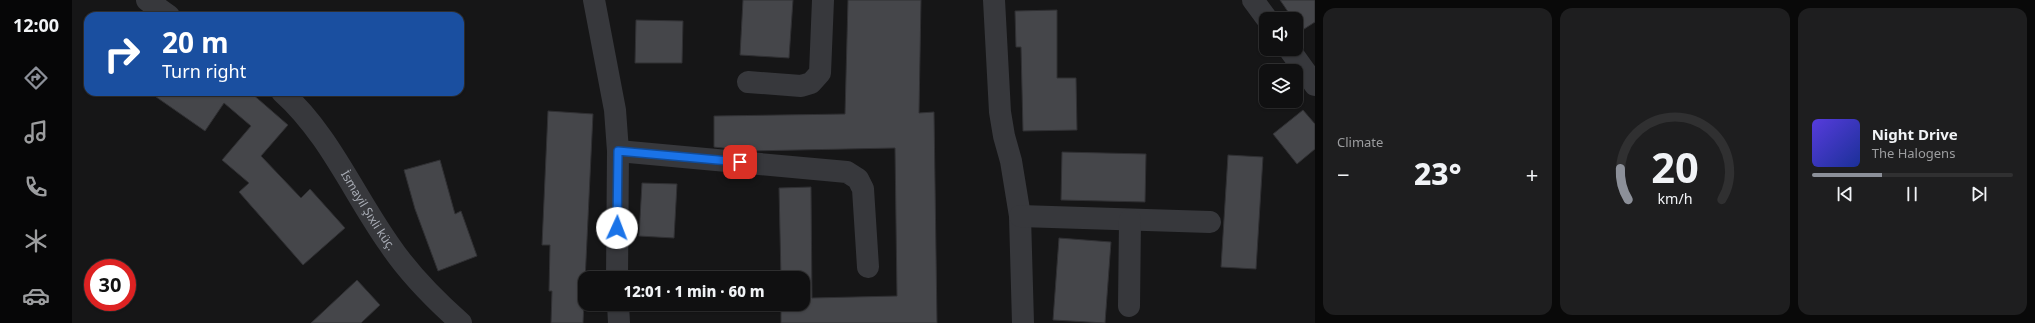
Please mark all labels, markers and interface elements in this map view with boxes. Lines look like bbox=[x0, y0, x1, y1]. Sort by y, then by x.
map controls bbox=[1259, 12, 1303, 108]
button: sound bbox=[1259, 12, 1303, 56]
text: 12:00 bbox=[13, 13, 59, 37]
text: 20 m bbox=[162, 23, 229, 61]
icon: right bbox=[96, 28, 148, 80]
text: Turn right bbox=[162, 59, 246, 83]
icon: directions bbox=[22, 64, 50, 92]
button: layers bbox=[1259, 64, 1303, 108]
icon: music bbox=[22, 118, 50, 146]
text: Night Drive bbox=[1872, 124, 1958, 144]
text: Climate bbox=[1337, 133, 1383, 151]
text: 20 bbox=[1651, 138, 1699, 194]
text: The Halogens bbox=[1872, 144, 1955, 162]
pin bbox=[723, 145, 757, 179]
icon: arrive bbox=[729, 151, 751, 173]
text: 23° bbox=[1414, 153, 1461, 194]
text: − bbox=[1337, 159, 1350, 189]
text: + bbox=[1526, 159, 1538, 189]
street label: İsmayil Şıxli küç. bbox=[337, 167, 400, 254]
icon: phone bbox=[22, 173, 50, 201]
icon: previous bbox=[1834, 183, 1856, 205]
icon: pause bbox=[1901, 183, 1923, 205]
icon: next bbox=[1968, 183, 1990, 205]
text: km/h bbox=[1657, 188, 1693, 207]
position arrow bbox=[596, 207, 638, 249]
icon: climate bbox=[22, 227, 50, 255]
speed limit sign: 30 bbox=[84, 259, 136, 311]
text: 12:01 · 1 min · 60 m bbox=[623, 281, 765, 301]
icon: car bbox=[22, 282, 50, 310]

